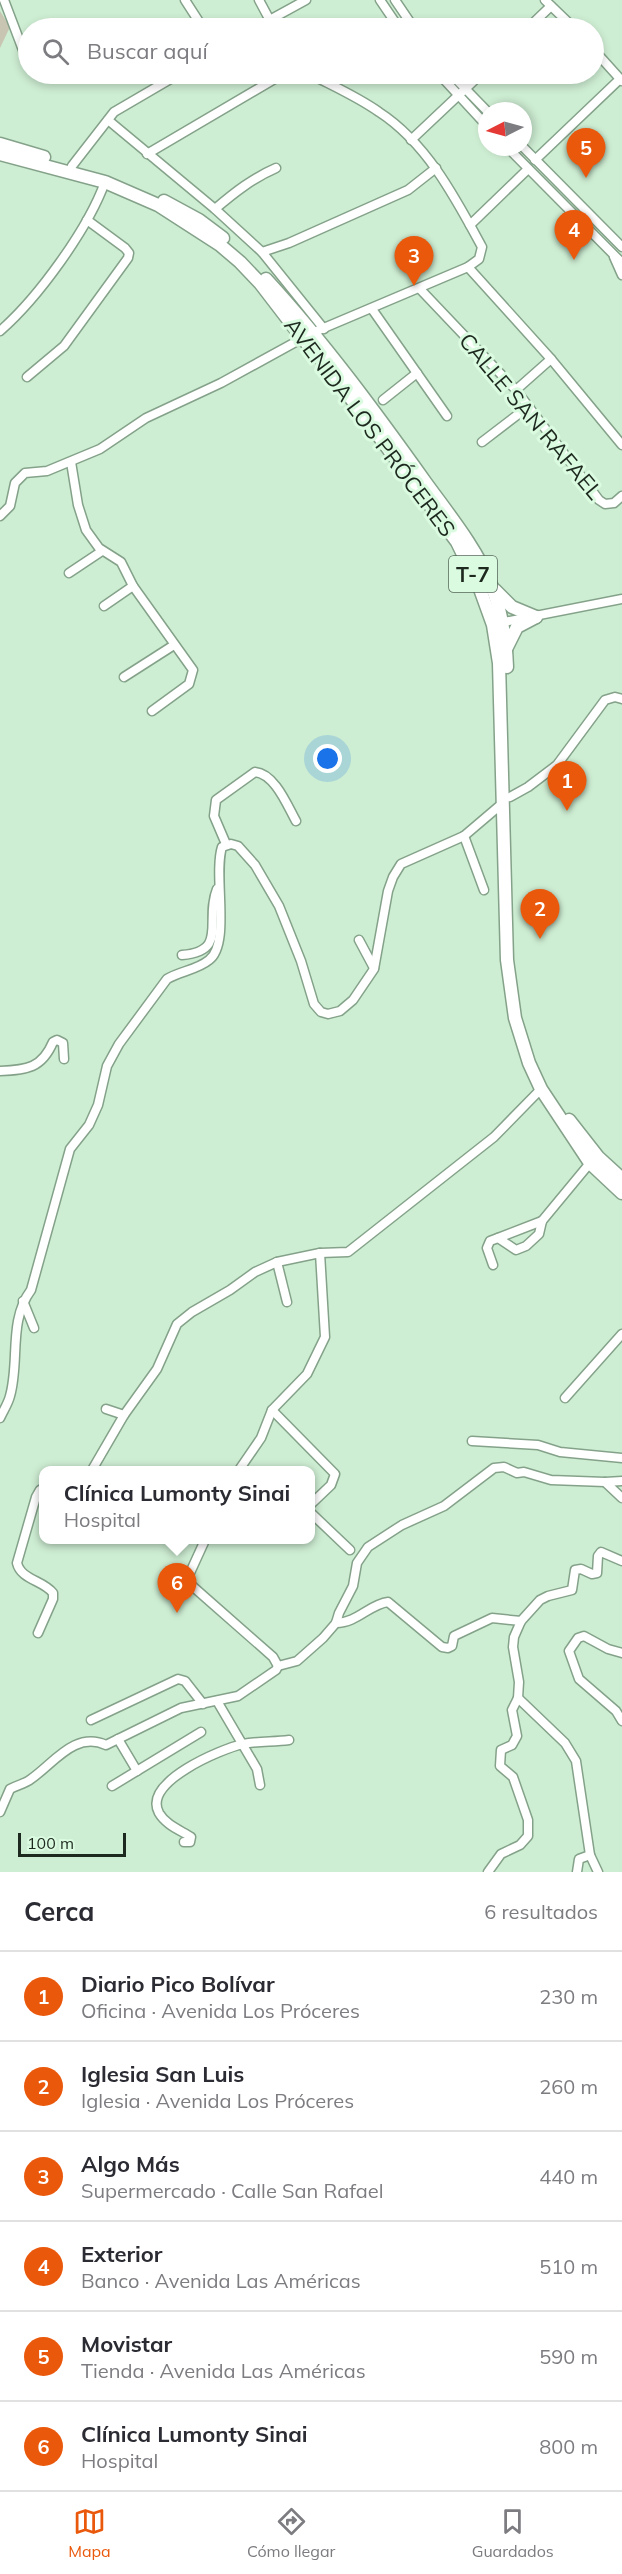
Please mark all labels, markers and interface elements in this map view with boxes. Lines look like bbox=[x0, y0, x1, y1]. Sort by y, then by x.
search box bbox=[18, 18, 604, 84]
icon: search bbox=[39, 35, 72, 68]
text: Buscar aquí bbox=[87, 37, 208, 65]
north arrow bbox=[478, 102, 532, 156]
pin: 5 bbox=[566, 128, 606, 178]
pin: 4 bbox=[554, 210, 594, 260]
pin: 3 bbox=[394, 236, 434, 286]
street label: AVENIDA LOS PRÓCERES bbox=[278, 312, 462, 542]
street label: CALLE SAN RAFAEL bbox=[453, 327, 609, 505]
road number: T-7 bbox=[449, 556, 497, 592]
your location bbox=[313, 744, 342, 773]
pin: 1 bbox=[548, 762, 586, 811]
pin: 2 bbox=[520, 890, 560, 939]
popup bbox=[39, 1466, 315, 1544]
text: Clínica Lumonty Sinai bbox=[64, 1479, 290, 1507]
text: Hospital bbox=[64, 1507, 141, 1532]
pin: 6 bbox=[158, 1564, 196, 1613]
scale bar bbox=[18, 1830, 126, 1858]
text: 100 m bbox=[27, 1833, 74, 1853]
text: Cerca bbox=[24, 1895, 94, 1928]
text: 6 resultados bbox=[484, 1899, 598, 1924]
text: Diario Pico Bolívar bbox=[81, 1970, 275, 1998]
text: 1 bbox=[38, 1984, 50, 2009]
text: 230 m bbox=[539, 1984, 598, 2009]
text: Oficina · Avenida Los Próceres bbox=[81, 1998, 360, 2023]
text: Iglesia San Luis bbox=[81, 2060, 244, 2088]
text: 2 bbox=[38, 2074, 50, 2099]
text: 260 m bbox=[539, 2074, 598, 2099]
text: Iglesia · Avenida Los Próceres bbox=[81, 2088, 354, 2113]
text: Algo Más bbox=[81, 2150, 180, 2178]
text: 3 bbox=[38, 2164, 50, 2189]
text: 440 m bbox=[539, 2164, 598, 2189]
text: Supermercado · Calle San Rafael bbox=[81, 2178, 384, 2203]
text: Exterior bbox=[81, 2240, 163, 2268]
text: 4 bbox=[38, 2254, 50, 2279]
text: 510 m bbox=[539, 2254, 598, 2279]
text: Banco · Avenida Las Américas bbox=[81, 2268, 361, 2293]
text: Movistar bbox=[81, 2330, 172, 2358]
text: 5 bbox=[38, 2344, 50, 2369]
text: 590 m bbox=[539, 2344, 598, 2369]
text: Tienda · Avenida Las Américas bbox=[81, 2358, 366, 2383]
text: Clínica Lumonty Sinai bbox=[81, 2420, 308, 2448]
text: 6 bbox=[38, 2434, 50, 2459]
text: 800 m bbox=[539, 2434, 598, 2459]
text: Hospital bbox=[81, 2448, 158, 2473]
tab: Mapa bbox=[68, 2505, 111, 2561]
tab: Cómo llegar bbox=[247, 2505, 335, 2561]
tab: Guardados bbox=[472, 2505, 554, 2561]

